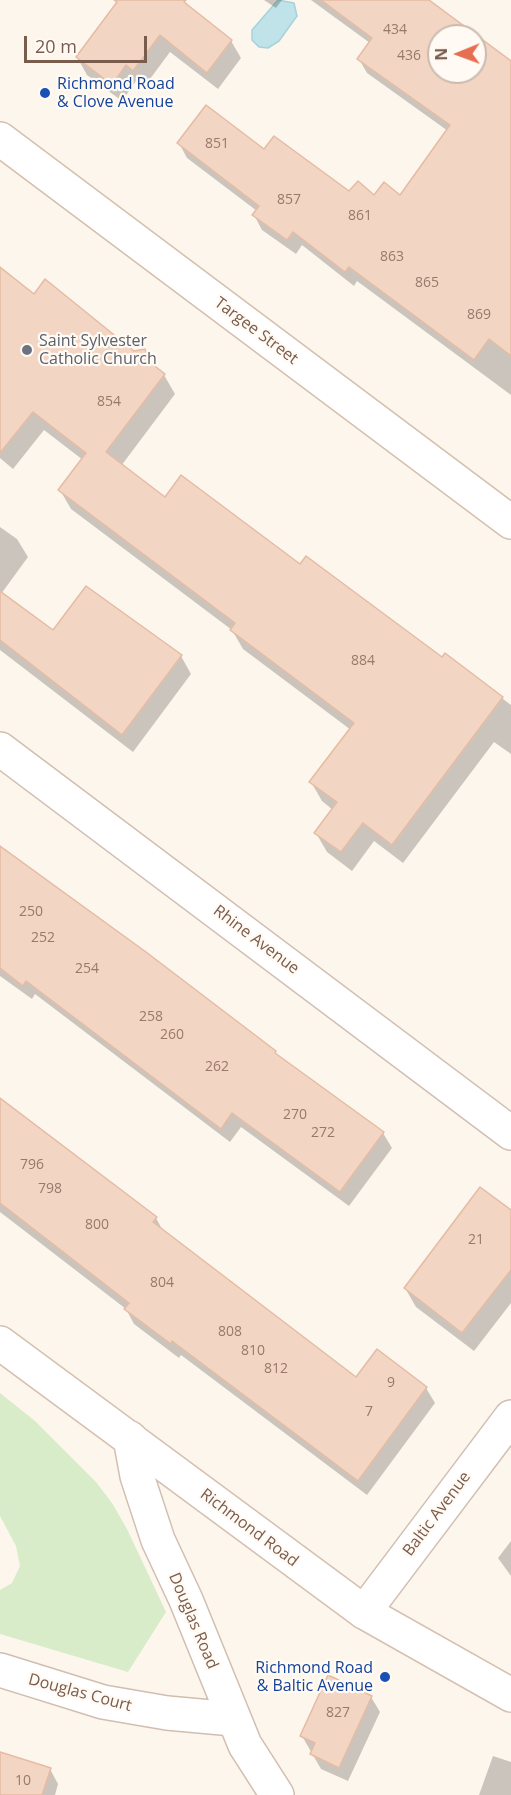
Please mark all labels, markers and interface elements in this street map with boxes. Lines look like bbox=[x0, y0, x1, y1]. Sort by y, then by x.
house number: 434 bbox=[383, 22, 407, 38]
scale bar bbox=[27, 24, 150, 62]
north arrow bbox=[427, 24, 487, 84]
text: 20 m bbox=[35, 34, 77, 58]
house number: 436 bbox=[397, 48, 421, 64]
text: N bbox=[430, 48, 452, 61]
place label: Richmond Road & Clove Avenue bbox=[57, 74, 175, 112]
marker: Richmond Road & Clove Avenue bbox=[38, 86, 52, 100]
house number: 851 bbox=[205, 136, 229, 152]
house number: 857 bbox=[277, 192, 301, 208]
house number: 861 bbox=[348, 208, 372, 224]
house number: 863 bbox=[380, 249, 404, 265]
house number: 865 bbox=[415, 275, 439, 291]
street label: Targee Street bbox=[210, 293, 302, 369]
house number: 869 bbox=[467, 307, 491, 323]
place label: Saint Sylvester Catholic Church bbox=[39, 331, 157, 369]
marker: Saint Sylvester Catholic Church bbox=[20, 343, 34, 357]
house number: 854 bbox=[97, 394, 121, 410]
house number: 884 bbox=[351, 653, 375, 669]
street label: Rhine Avenue bbox=[209, 902, 303, 978]
house number: 250 bbox=[19, 904, 43, 920]
house number: 252 bbox=[31, 930, 55, 946]
house number: 254 bbox=[75, 961, 99, 977]
house number: 258 bbox=[139, 1009, 163, 1025]
house number: 260 bbox=[160, 1027, 184, 1043]
house number: 262 bbox=[205, 1059, 229, 1075]
house number: 270 bbox=[283, 1107, 307, 1123]
house number: 272 bbox=[311, 1125, 335, 1141]
house number: 796 bbox=[20, 1157, 44, 1173]
house number: 798 bbox=[38, 1181, 62, 1197]
house number: 800 bbox=[85, 1217, 109, 1233]
house number: 21 bbox=[468, 1232, 484, 1248]
house number: 804 bbox=[150, 1275, 174, 1291]
house number: 808 bbox=[218, 1324, 242, 1340]
house number: 810 bbox=[241, 1343, 265, 1359]
house number: 812 bbox=[264, 1361, 288, 1377]
house number: 9 bbox=[387, 1375, 395, 1391]
house number: 7 bbox=[365, 1404, 373, 1420]
street label: Baltic Avenue bbox=[399, 1468, 475, 1560]
street label: Richmond Road bbox=[196, 1485, 302, 1571]
street label: Douglas Road bbox=[164, 1570, 222, 1672]
place label: Richmond Road & Baltic Avenue bbox=[255, 1658, 373, 1696]
street label: Douglas Court bbox=[26, 1670, 134, 1716]
marker: Richmond Road & Baltic Avenue bbox=[378, 1670, 392, 1684]
house number: 827 bbox=[326, 1705, 350, 1721]
house number: 10 bbox=[15, 1773, 31, 1789]

